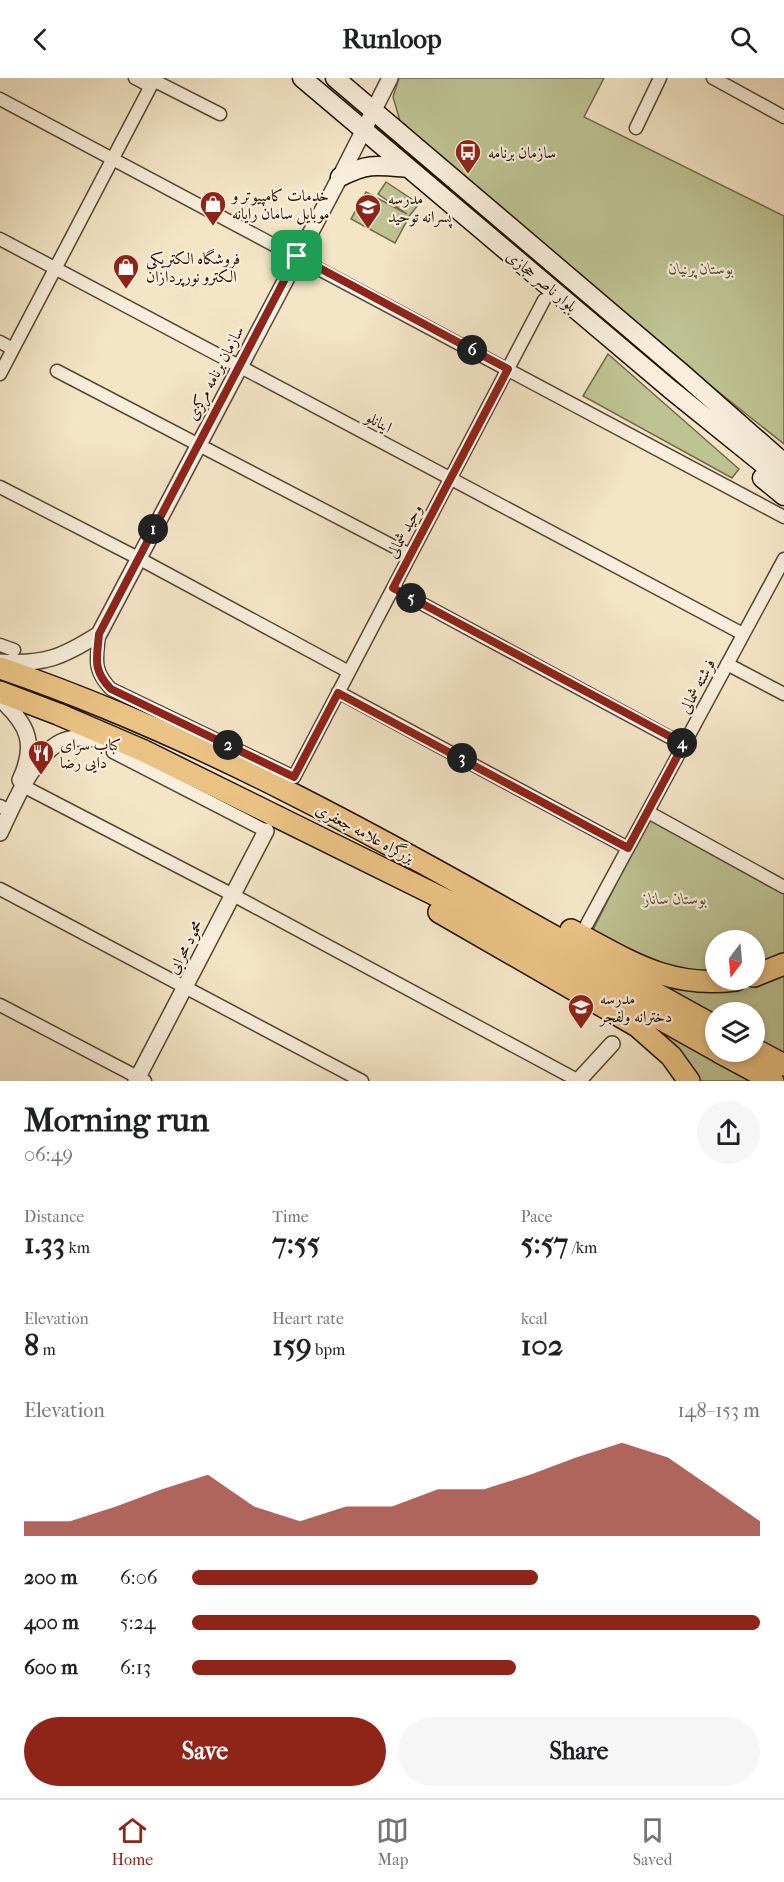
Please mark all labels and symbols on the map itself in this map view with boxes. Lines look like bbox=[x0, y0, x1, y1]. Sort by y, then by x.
bus stop icon: سازمان برنامه bbox=[453, 137, 483, 175]
place label: سازمان برنامه bbox=[488, 143, 556, 162]
place label: خدمات کامپیوتر و موبایل سامان رایانه bbox=[230, 186, 329, 225]
shop icon: خدمات کامپیوتر و موبایل سامان رایانه bbox=[198, 189, 228, 227]
place label: مدرسه پسرانه توحید bbox=[388, 189, 453, 229]
school or university icon: مدرسه پسرانه توحید bbox=[353, 192, 383, 230]
pin bbox=[271, 230, 322, 281]
street label: بلوار ناصر حجازی bbox=[502, 246, 581, 317]
place label: فروشگاه الکتریکی الکترو نورپردازان bbox=[146, 248, 240, 287]
shop icon: فروشگاه الکتریکی الکترو نورپردازان bbox=[111, 252, 141, 290]
park label: بوستان پرنیان bbox=[668, 259, 734, 279]
street label: سازمان برنامه مرکزی bbox=[182, 323, 250, 424]
pin: 6 bbox=[457, 335, 487, 365]
street label: اینانلو bbox=[360, 406, 395, 438]
street label: وحید شمالی bbox=[382, 501, 426, 561]
pin: 1 bbox=[138, 514, 168, 544]
pin: 5 bbox=[396, 583, 426, 613]
street label: فرشته شمالی bbox=[675, 655, 720, 717]
pin: 4 bbox=[667, 728, 697, 758]
pin: 2 bbox=[213, 730, 243, 760]
place label: کباب سرای دایی رضا bbox=[60, 735, 121, 773]
restaurant icon: کباب سرای دایی رضا bbox=[26, 738, 56, 776]
pin: 3 bbox=[447, 743, 477, 773]
street label: بزرگراه علامه جعفری bbox=[312, 798, 418, 868]
park label: بوستان ساناز bbox=[642, 889, 707, 909]
street label: محمود محرابی bbox=[163, 917, 209, 978]
north arrow bbox=[705, 930, 765, 990]
place label: مدرسه دخترانه ولفجر bbox=[598, 989, 672, 1027]
school or university icon: مدرسه دخترانه ولفجر bbox=[566, 992, 596, 1030]

